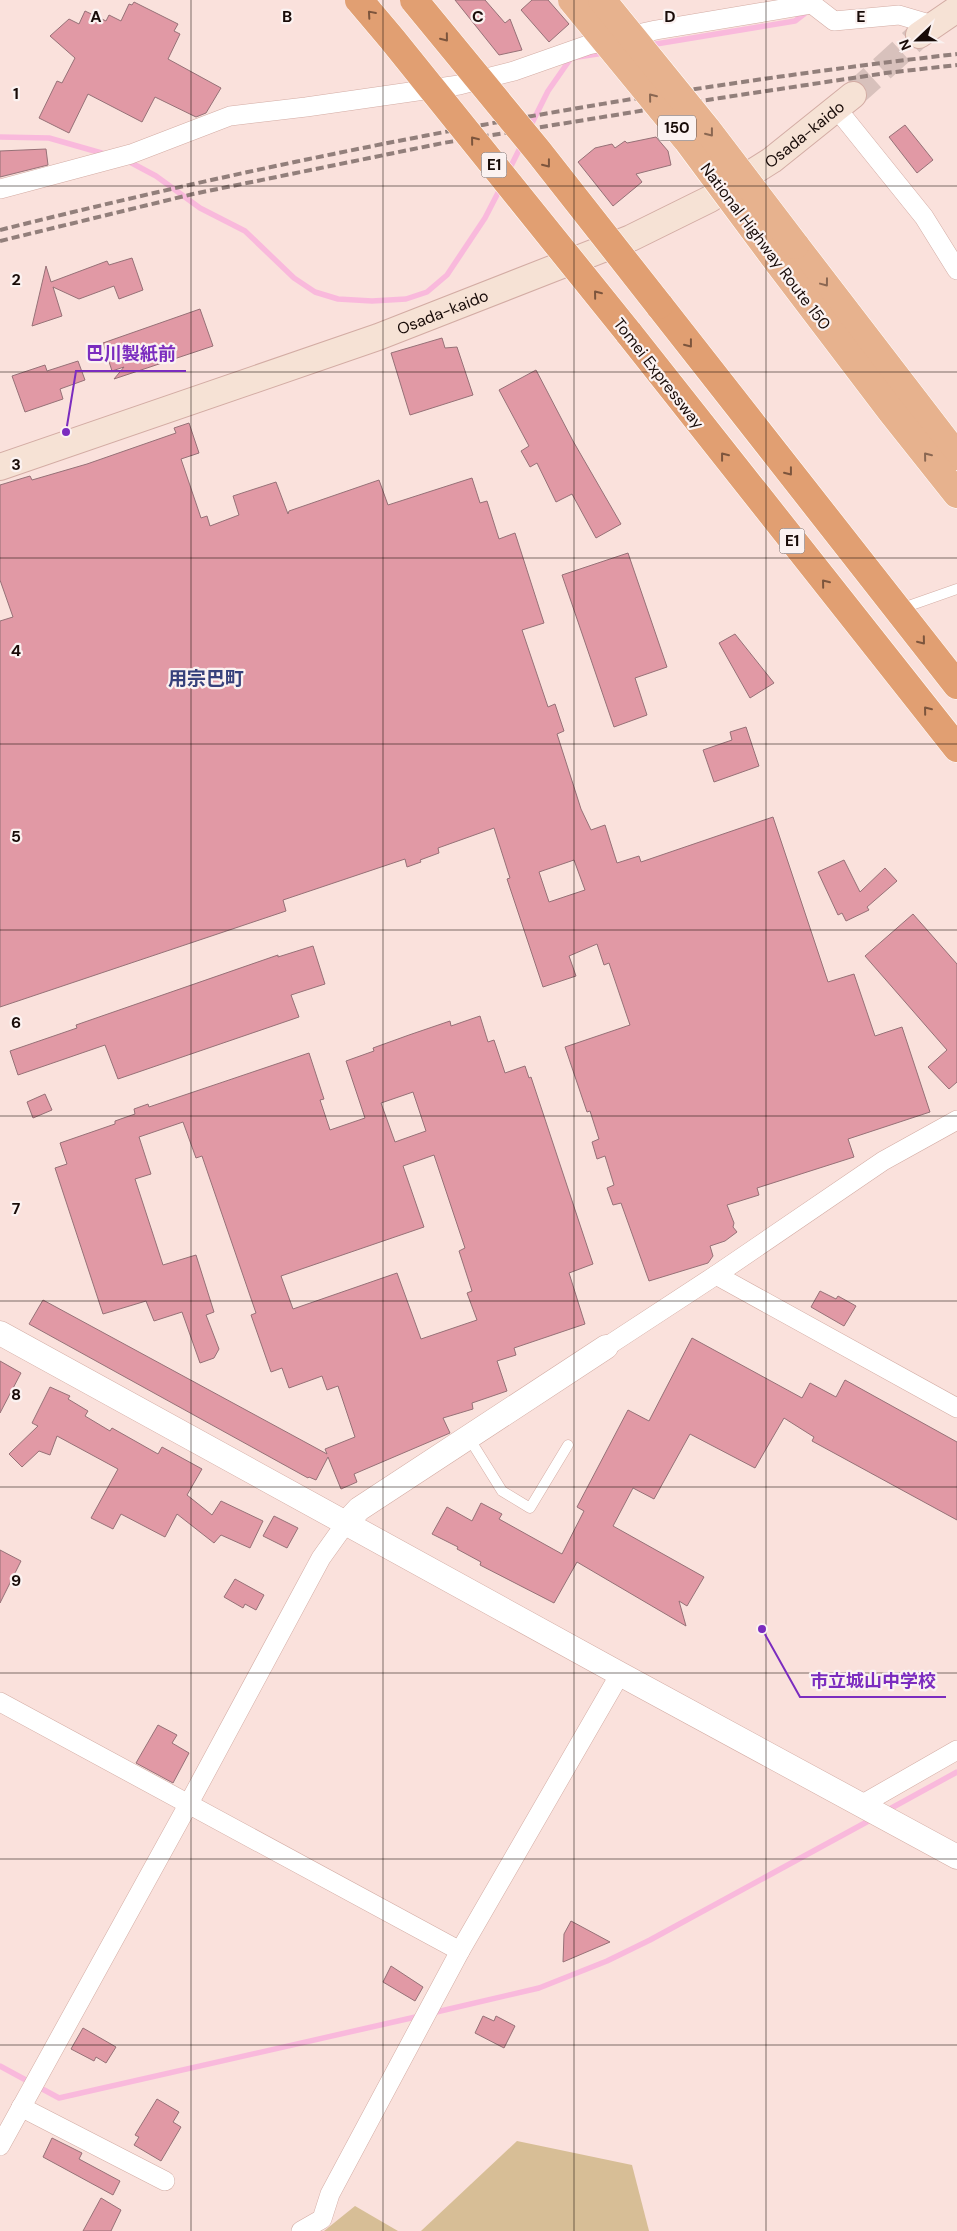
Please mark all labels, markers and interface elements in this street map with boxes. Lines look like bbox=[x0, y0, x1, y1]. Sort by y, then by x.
text: A bbox=[90, 6, 102, 27]
text: B bbox=[282, 6, 292, 27]
text: C bbox=[472, 6, 484, 27]
text: D bbox=[664, 6, 676, 27]
text: E bbox=[856, 6, 866, 27]
one-way arrow bbox=[368, 11, 377, 20]
north arrow bbox=[892, 15, 942, 65]
one-way arrow bbox=[439, 32, 448, 41]
text: N bbox=[895, 37, 915, 53]
text: 1 bbox=[13, 83, 19, 104]
one-way arrow bbox=[649, 94, 657, 103]
street label: Osada-kaido bbox=[761, 96, 849, 173]
road number: 150 bbox=[658, 116, 696, 140]
one-way arrow bbox=[704, 127, 712, 136]
one-way arrow bbox=[471, 137, 479, 146]
road number: E1 bbox=[482, 152, 506, 178]
one-way arrow bbox=[542, 158, 551, 167]
street label: National Highway Route 150 bbox=[696, 159, 835, 334]
text: 2 bbox=[11, 269, 21, 290]
one-way arrow bbox=[819, 277, 827, 286]
street label: Osada-kaido bbox=[394, 285, 492, 340]
one-way arrow bbox=[595, 291, 603, 300]
street label: Tomei Expressway bbox=[609, 314, 709, 433]
callout: 巴川製紙前 bbox=[76, 338, 186, 371]
one-way arrow bbox=[683, 338, 692, 347]
text: 巴川製紙前 bbox=[86, 342, 176, 366]
one-way arrow bbox=[721, 452, 730, 461]
one-way arrow bbox=[924, 453, 932, 462]
text: 3 bbox=[11, 454, 21, 475]
one-way arrow bbox=[783, 466, 792, 475]
road number: E1 bbox=[780, 528, 804, 554]
one-way arrow bbox=[823, 580, 831, 589]
one-way arrow bbox=[916, 635, 924, 644]
text: 4 bbox=[11, 640, 21, 661]
district label: 用宗巴町 bbox=[168, 666, 244, 691]
one-way arrow bbox=[924, 707, 932, 716]
text: 5 bbox=[11, 826, 21, 847]
text: 6 bbox=[11, 1012, 21, 1033]
text: 7 bbox=[12, 1198, 21, 1219]
text: 8 bbox=[11, 1384, 21, 1405]
text: 9 bbox=[11, 1570, 21, 1591]
callout: 市立城山中学校 bbox=[800, 1664, 946, 1697]
text: 市立城山中学校 bbox=[810, 1669, 936, 1693]

